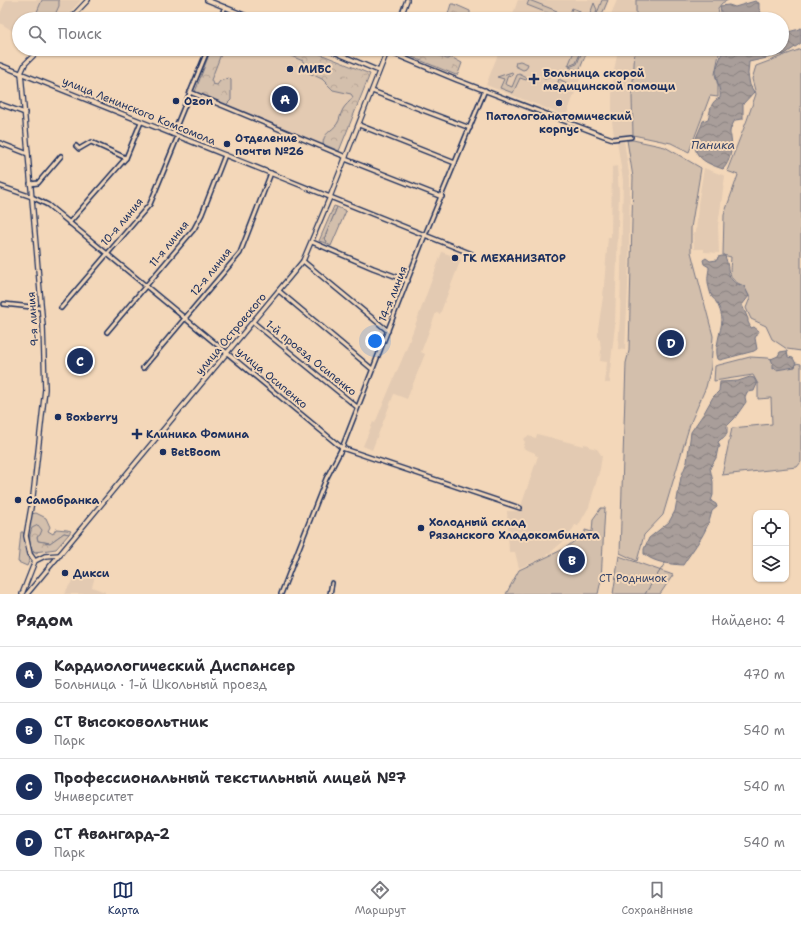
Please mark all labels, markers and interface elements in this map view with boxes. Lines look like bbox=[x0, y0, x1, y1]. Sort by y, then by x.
search box bbox=[12, 12, 789, 56]
icon: search bbox=[26, 23, 48, 45]
text: Поиск bbox=[58, 24, 102, 44]
place label: МИБС bbox=[298, 62, 332, 77]
marker: МИБС bbox=[285, 64, 295, 74]
place label: Больница скорой медицинской помощи bbox=[543, 66, 676, 94]
street label: улица Ленинского Комсомола bbox=[60, 73, 218, 149]
marker: Больница скорой медицинской помощи bbox=[528, 73, 540, 85]
pin: A bbox=[272, 84, 298, 114]
place label: Ozon bbox=[184, 94, 214, 109]
marker: Ozon bbox=[171, 96, 181, 106]
marker: Патологоанатомический корпус bbox=[554, 98, 564, 108]
place label: Патологоанатомический корпус bbox=[486, 109, 632, 137]
place label: Отделение почты №26 bbox=[235, 131, 304, 159]
water label: Паника bbox=[691, 137, 735, 153]
marker: Отделение почты №26 bbox=[222, 139, 232, 149]
street label: 10-я линия bbox=[97, 195, 147, 249]
street label: 11-я линия bbox=[146, 218, 192, 270]
street label: 12-я линия bbox=[187, 245, 235, 299]
place label: ГК МЕХАНИЗАТОР bbox=[463, 251, 566, 266]
marker: ГК МЕХАНИЗАТОР bbox=[450, 253, 460, 263]
street label: 14-я линия bbox=[375, 264, 411, 324]
street label: улица Островского bbox=[192, 289, 270, 378]
street label: 9-я линия bbox=[24, 291, 42, 347]
street label: 1-й проезд Осипенко bbox=[262, 317, 360, 399]
pin: D bbox=[658, 328, 684, 358]
your location bbox=[365, 331, 385, 351]
street label: улица Осипенко bbox=[233, 344, 311, 412]
pin: C bbox=[67, 346, 93, 376]
place label: Boxberry bbox=[66, 410, 118, 425]
marker: Boxberry bbox=[53, 412, 63, 422]
place label: Клиника Фомина bbox=[146, 427, 249, 442]
marker: Клиника Фомина bbox=[131, 428, 143, 440]
place label: BetBoom bbox=[171, 445, 221, 460]
marker: BetBoom bbox=[158, 447, 168, 457]
place label: Самобранка bbox=[26, 493, 100, 508]
marker: Самобранка bbox=[13, 495, 23, 505]
map controls bbox=[753, 510, 789, 582]
button: locate bbox=[753, 510, 789, 546]
place label: Холодный склад Рязанского Хладокомбината bbox=[429, 515, 600, 543]
marker: Холодный склад Рязанского Хладокомбината bbox=[416, 523, 426, 533]
pin: B bbox=[559, 545, 585, 575]
button: layers bbox=[753, 546, 789, 582]
place label: Дикси bbox=[73, 566, 110, 581]
marker: Дикси bbox=[60, 568, 70, 578]
park label: СТ Родничок bbox=[599, 571, 667, 586]
text: Рядом bbox=[16, 609, 73, 631]
text: Найдено: 4 bbox=[711, 612, 785, 629]
text: Кардиологический Диспансер bbox=[54, 656, 295, 676]
text: A bbox=[24, 666, 34, 683]
text: 470 m bbox=[743, 666, 785, 683]
text: Больница · 1-й Школьный проезд bbox=[54, 676, 267, 693]
text: СТ Высоковольтник bbox=[54, 712, 208, 732]
text: B bbox=[25, 722, 33, 739]
text: 540 m bbox=[744, 722, 785, 739]
text: Парк bbox=[54, 732, 85, 749]
text: Профессиональный текстильный лицей №7 bbox=[54, 768, 406, 788]
text: C bbox=[25, 778, 33, 795]
text: 540 m bbox=[744, 778, 785, 795]
text: Университет bbox=[54, 788, 133, 805]
text: СТ Авангард-2 bbox=[54, 824, 170, 844]
text: D bbox=[24, 834, 34, 851]
text: 540 m bbox=[744, 834, 785, 851]
text: Парк bbox=[54, 844, 85, 861]
tab: Карта bbox=[108, 879, 139, 918]
tab: Маршрут bbox=[355, 879, 406, 918]
tab: Сохранённые bbox=[621, 879, 693, 918]

